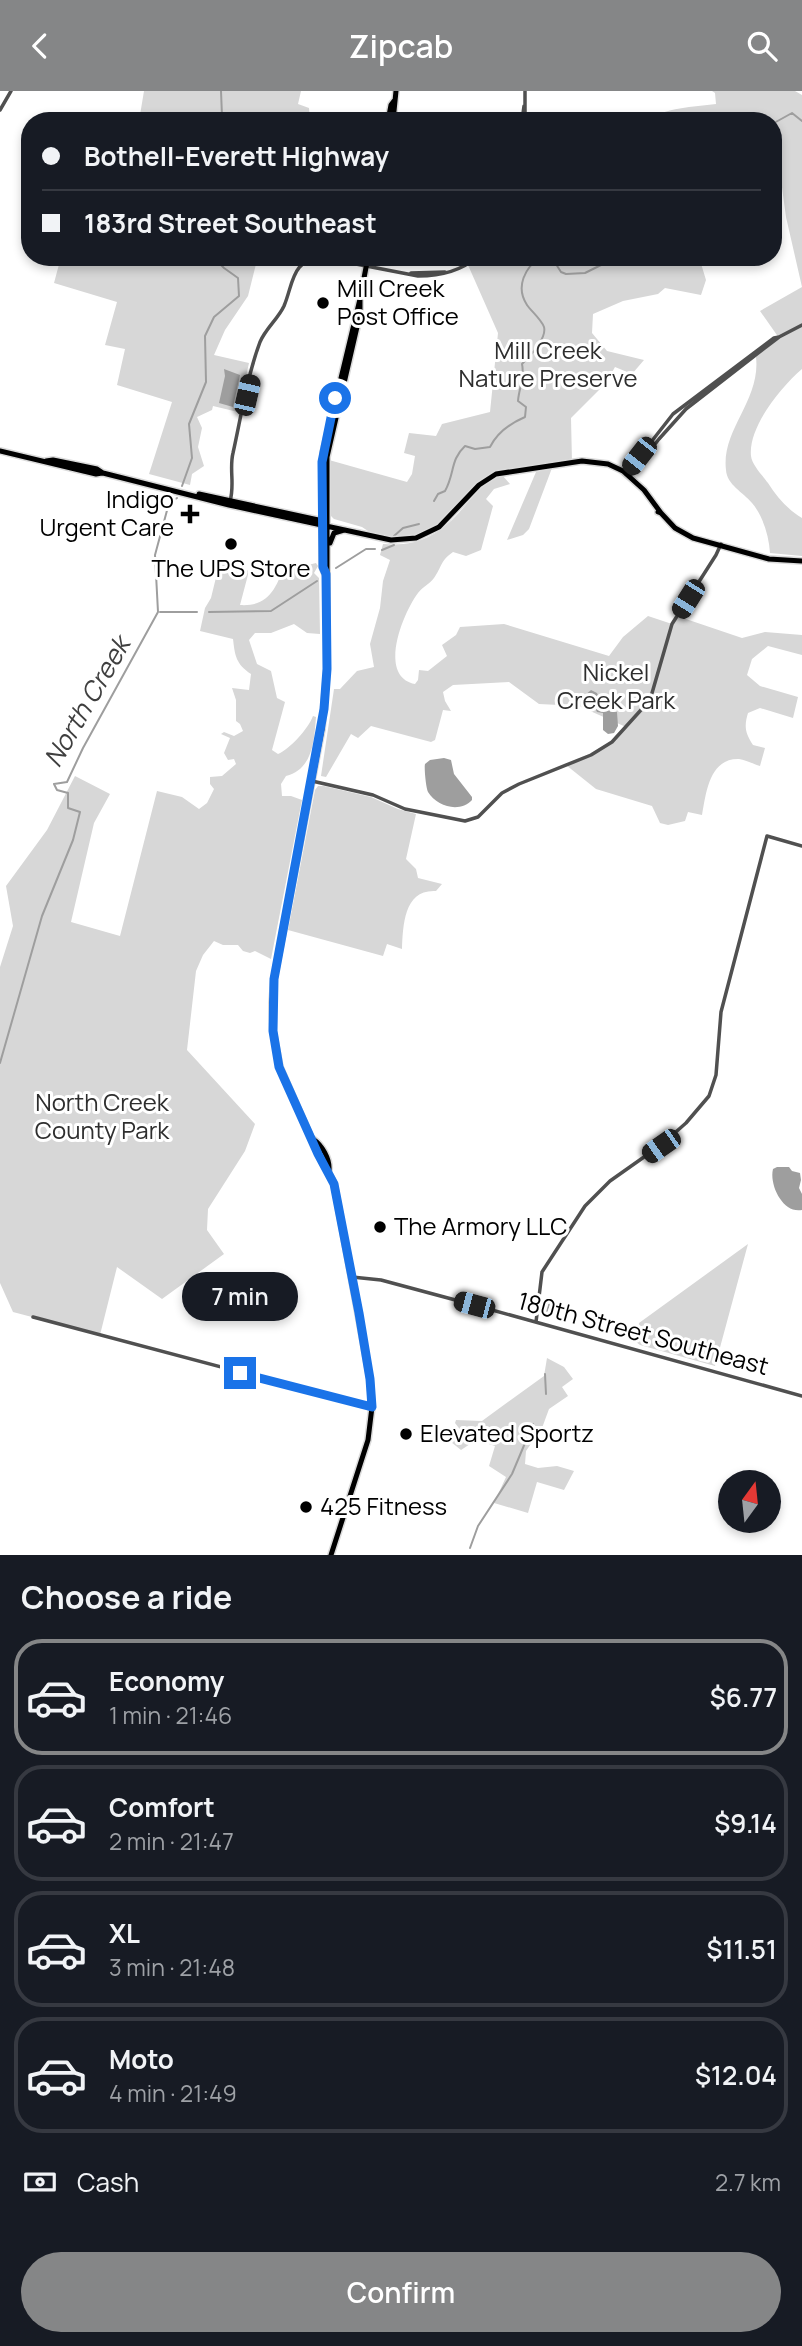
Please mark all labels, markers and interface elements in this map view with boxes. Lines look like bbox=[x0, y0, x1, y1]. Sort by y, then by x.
text: Zipcab bbox=[349, 24, 453, 68]
icon: back bbox=[21, 27, 59, 65]
icon: search bbox=[743, 27, 781, 65]
text: Bothell-Everett Highway bbox=[84, 138, 389, 174]
text: 183rd Street Southeast bbox=[84, 205, 377, 241]
place label: Mill Creek Post Office bbox=[337, 271, 459, 332]
marker: Mill Creek Post Office bbox=[315, 295, 331, 311]
park label: Mill Creek Nature Preserve bbox=[459, 333, 637, 394]
car bbox=[233, 372, 262, 418]
route start bbox=[319, 382, 351, 414]
car bbox=[618, 433, 661, 479]
place label: Indigo Urgent Care bbox=[39, 482, 174, 543]
marker: Indigo Urgent Care bbox=[180, 504, 200, 524]
marker: The UPS Store bbox=[223, 536, 239, 552]
place label: The UPS Store bbox=[152, 551, 310, 584]
car bbox=[668, 576, 709, 622]
water label: North Creek bbox=[34, 626, 140, 773]
park label: Nickel Creek Park bbox=[557, 655, 676, 716]
park label: North Creek County Park bbox=[35, 1085, 170, 1146]
car bbox=[638, 1125, 685, 1167]
place label: The Armory LLC bbox=[394, 1209, 567, 1242]
marker: The Armory LLC bbox=[372, 1219, 388, 1235]
callout: 7 min bbox=[182, 1271, 298, 1321]
text: 7 min bbox=[211, 1280, 269, 1312]
street label: 180th Street Southeast bbox=[514, 1283, 772, 1382]
car bbox=[451, 1289, 498, 1321]
route end bbox=[224, 1357, 256, 1389]
place label: Elevated Sportz bbox=[420, 1416, 594, 1449]
marker: Elevated Sportz bbox=[398, 1426, 414, 1442]
north arrow bbox=[718, 1470, 780, 1533]
map controls bbox=[718, 1470, 781, 1533]
place label: 425 Fitness bbox=[320, 1489, 447, 1522]
marker: 425 Fitness bbox=[298, 1499, 314, 1515]
text: Choose a ride bbox=[21, 1575, 232, 1619]
text: Economy bbox=[109, 1663, 224, 1699]
icon: car bbox=[25, 1666, 88, 1729]
text: $6.77 bbox=[710, 1679, 777, 1715]
text: 1 min · 21:46 bbox=[109, 1699, 232, 1731]
text: Comfort bbox=[109, 1789, 215, 1825]
icon: car bbox=[25, 1792, 88, 1855]
text: $9.14 bbox=[714, 1805, 777, 1841]
text: 2 min · 21:47 bbox=[109, 1825, 234, 1857]
text: XL bbox=[109, 1915, 140, 1951]
icon: car bbox=[25, 1918, 88, 1981]
text: $11.51 bbox=[707, 1931, 777, 1967]
text: 3 min · 21:48 bbox=[109, 1951, 235, 1983]
text: Moto bbox=[109, 2041, 174, 2077]
icon: car bbox=[25, 2044, 88, 2107]
text: $12.04 bbox=[695, 2057, 777, 2093]
text: 4 min · 21:49 bbox=[109, 2077, 237, 2109]
icon: cash bbox=[21, 2163, 59, 2201]
text: Cash bbox=[77, 2164, 139, 2200]
text: 2.7 km bbox=[715, 2166, 781, 2198]
button: Confirm bbox=[21, 2252, 781, 2332]

